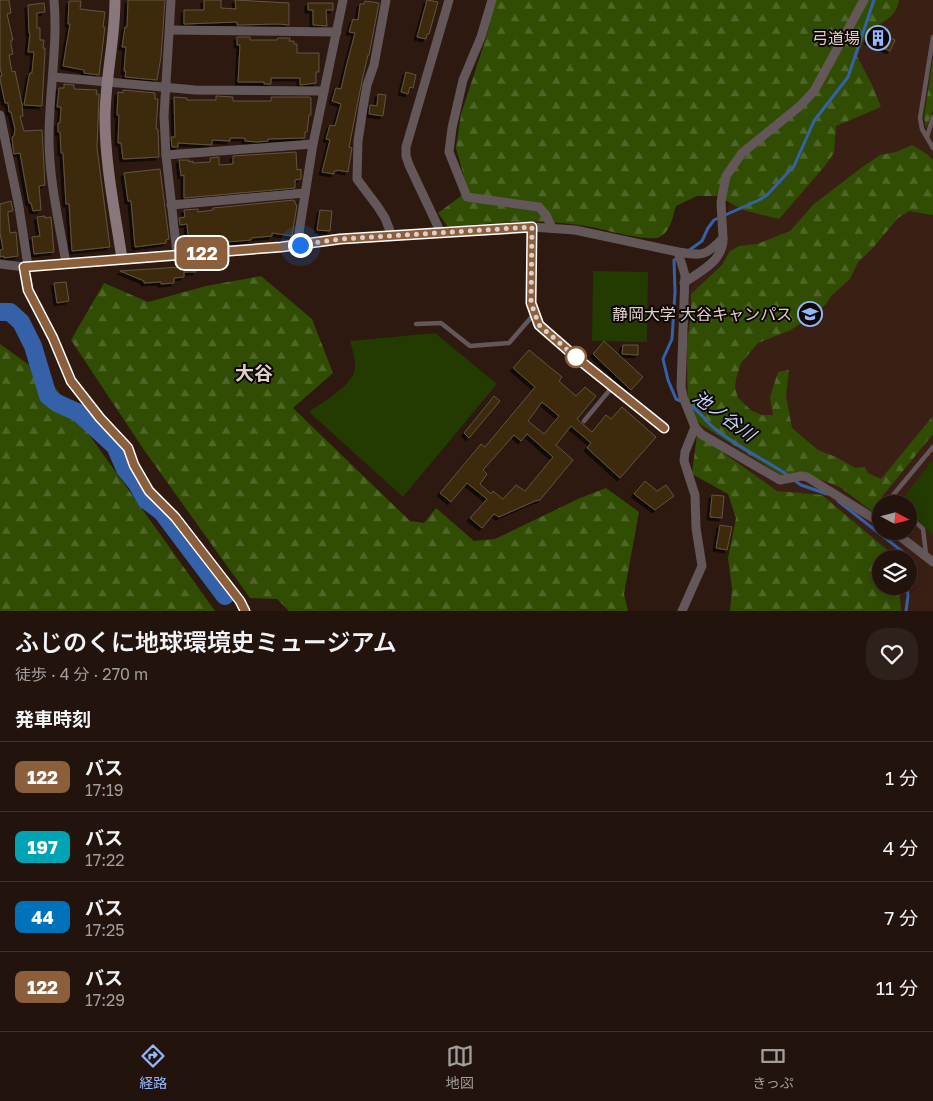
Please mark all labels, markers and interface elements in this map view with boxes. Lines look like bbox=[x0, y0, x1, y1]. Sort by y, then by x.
building icon: 弓道場 bbox=[865, 25, 891, 51]
place label: 弓道場 bbox=[812, 28, 860, 48]
your location bbox=[288, 233, 313, 258]
line badge: 122 bbox=[173, 237, 231, 269]
text: 122 bbox=[186, 242, 218, 264]
school or university icon: 静岡大学 大谷キャンパス bbox=[797, 301, 823, 327]
place label: 静岡大学 大谷キャンパス bbox=[612, 304, 792, 324]
unlabelled marker bbox=[565, 346, 587, 368]
district label: 大谷 bbox=[235, 361, 273, 384]
water label: 池ノ谷川 bbox=[689, 385, 762, 446]
north arrow bbox=[872, 495, 918, 540]
map controls bbox=[872, 495, 917, 595]
button: layers bbox=[872, 550, 917, 595]
text: ふじのくに地球環境史ミュージアム bbox=[15, 627, 397, 656]
button: heart bbox=[866, 628, 918, 680]
text: 徒歩 · 4 分 · 270 m bbox=[15, 664, 148, 684]
text: 発車時刻 bbox=[15, 707, 91, 730]
text: バス bbox=[85, 756, 123, 779]
text: 122 bbox=[27, 766, 58, 788]
text: 1 分 bbox=[885, 766, 918, 789]
text: 17:19 bbox=[85, 780, 123, 800]
text: バス bbox=[85, 826, 123, 849]
text: 197 bbox=[27, 836, 58, 858]
text: 4 分 bbox=[883, 836, 918, 859]
text: 17:22 bbox=[85, 850, 125, 870]
text: バス bbox=[85, 896, 123, 919]
text: 44 bbox=[31, 906, 54, 928]
text: 7 分 bbox=[884, 906, 918, 929]
text: 17:25 bbox=[85, 920, 125, 940]
text: バス bbox=[85, 966, 123, 989]
text: 122 bbox=[27, 976, 58, 998]
text: 11 分 bbox=[876, 976, 918, 999]
text: 17:29 bbox=[85, 990, 125, 1010]
tab: 経路 bbox=[139, 1042, 167, 1092]
tab: 地図 bbox=[446, 1042, 474, 1092]
tab: きっぷ bbox=[752, 1042, 794, 1092]

